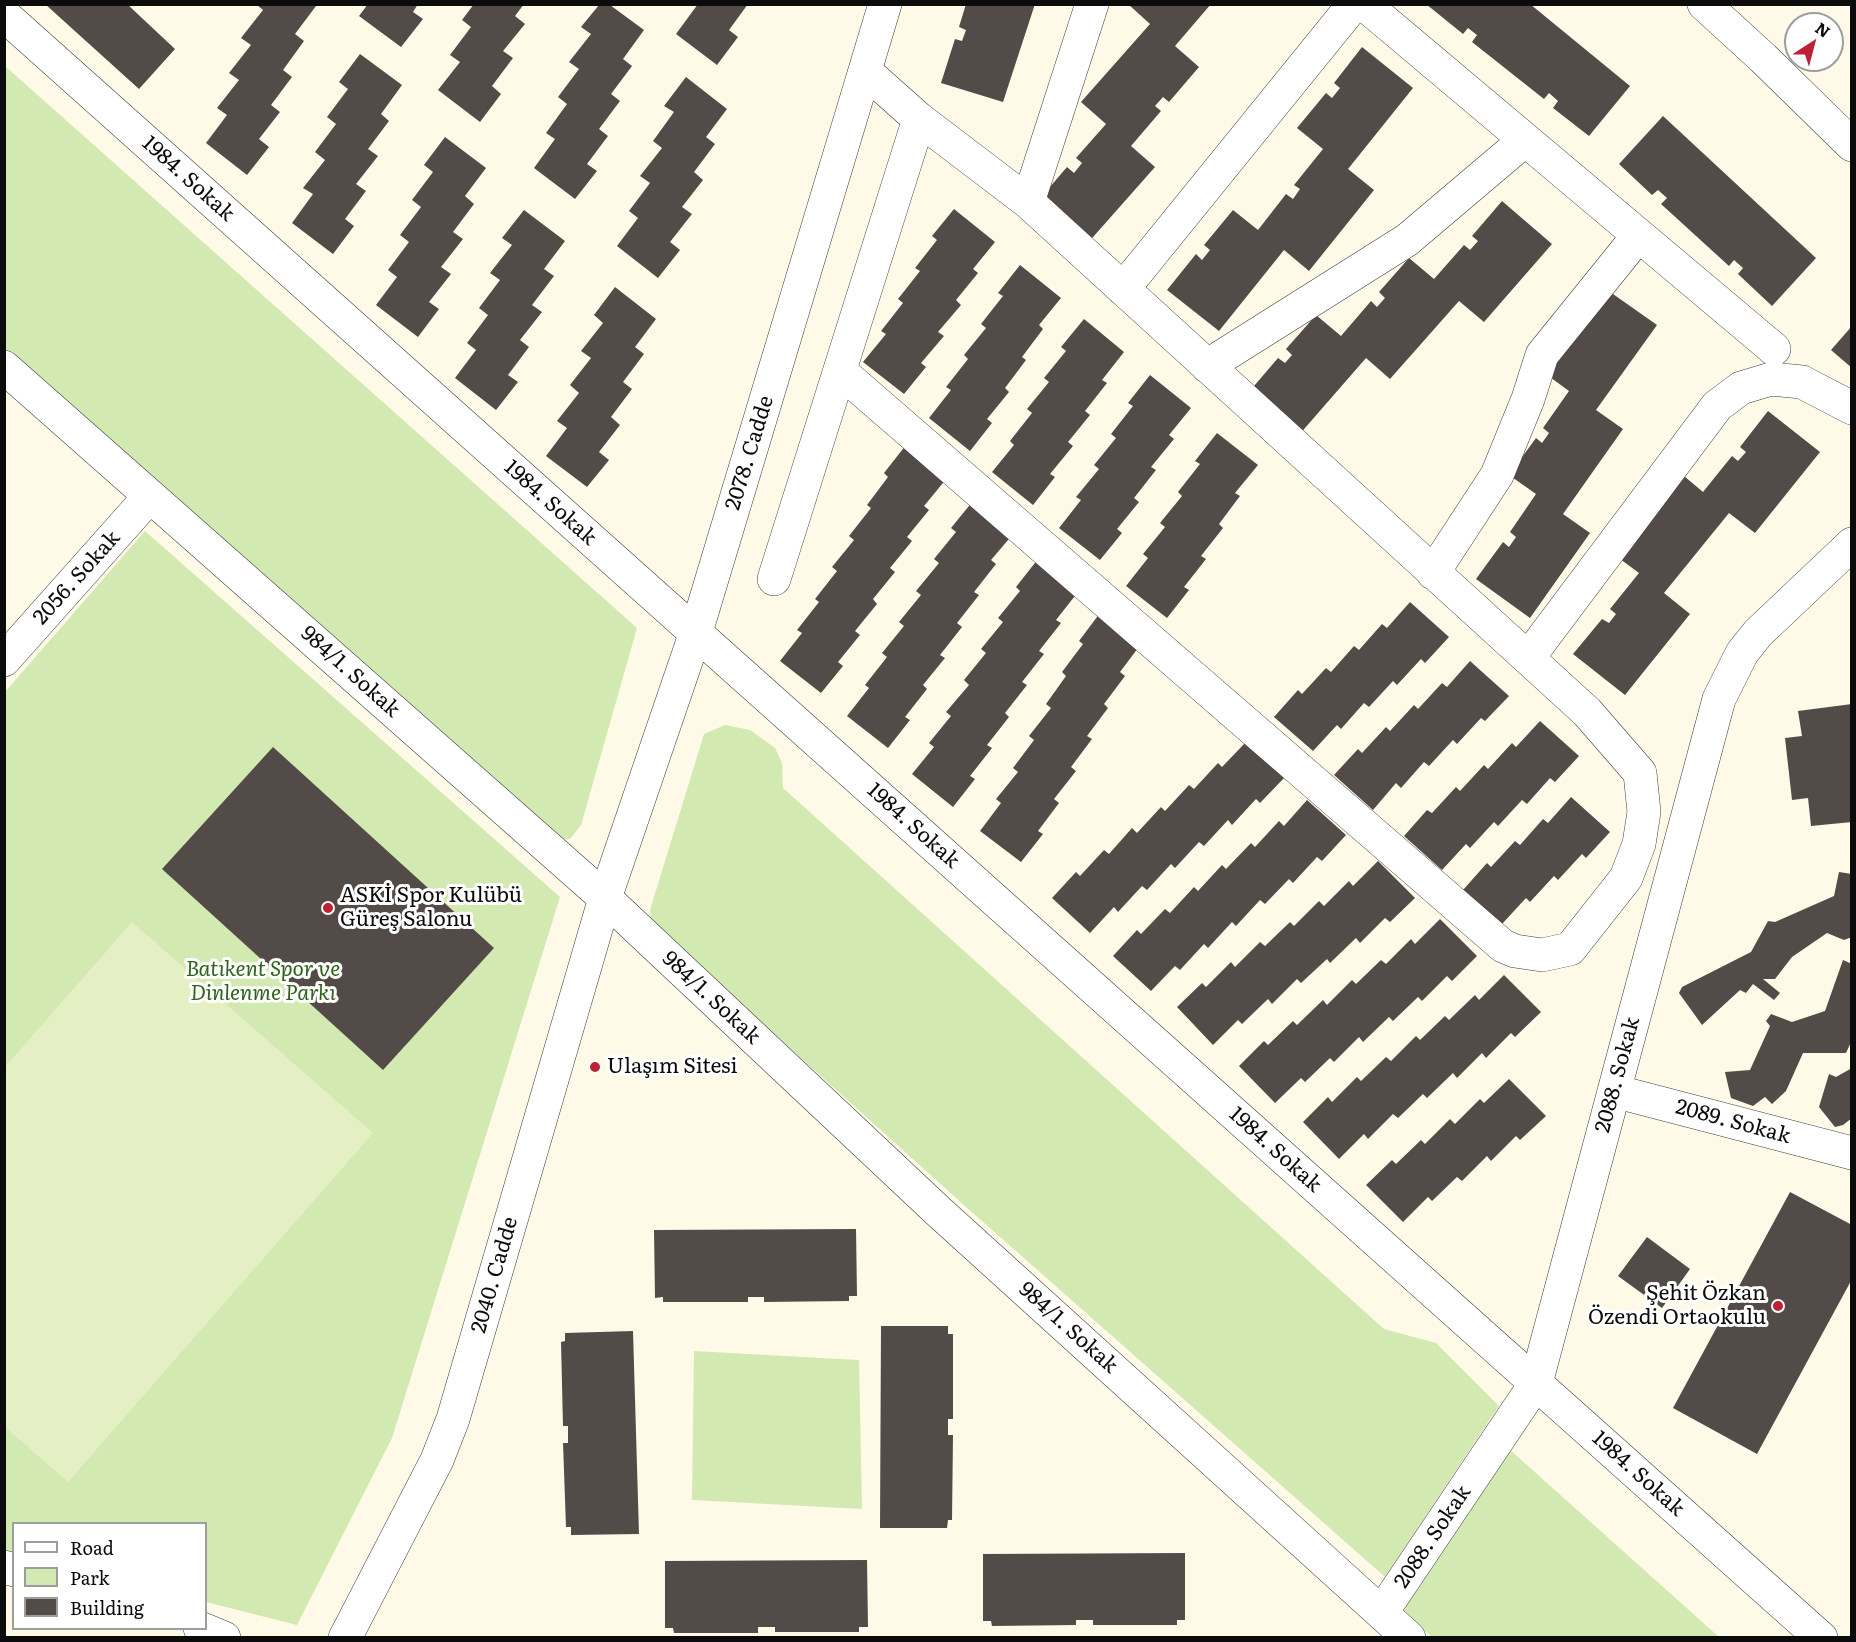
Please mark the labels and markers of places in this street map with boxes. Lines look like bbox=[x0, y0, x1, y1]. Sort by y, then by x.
place label: ASKİ Spor Kulübü Güreş Salonu bbox=[340, 883, 522, 933]
marker: ASKİ Spor Kulübü Güreş Salonu bbox=[321, 901, 335, 915]
place label: Ulaşım Sitesi bbox=[607, 1054, 738, 1080]
marker: Ulaşım Sitesi bbox=[588, 1060, 602, 1074]
place label: Şehit Özkan Özendi Ortaokulu bbox=[1588, 1281, 1766, 1331]
marker: Şehit Özkan Özendi Ortaokulu bbox=[1771, 1299, 1785, 1313]

